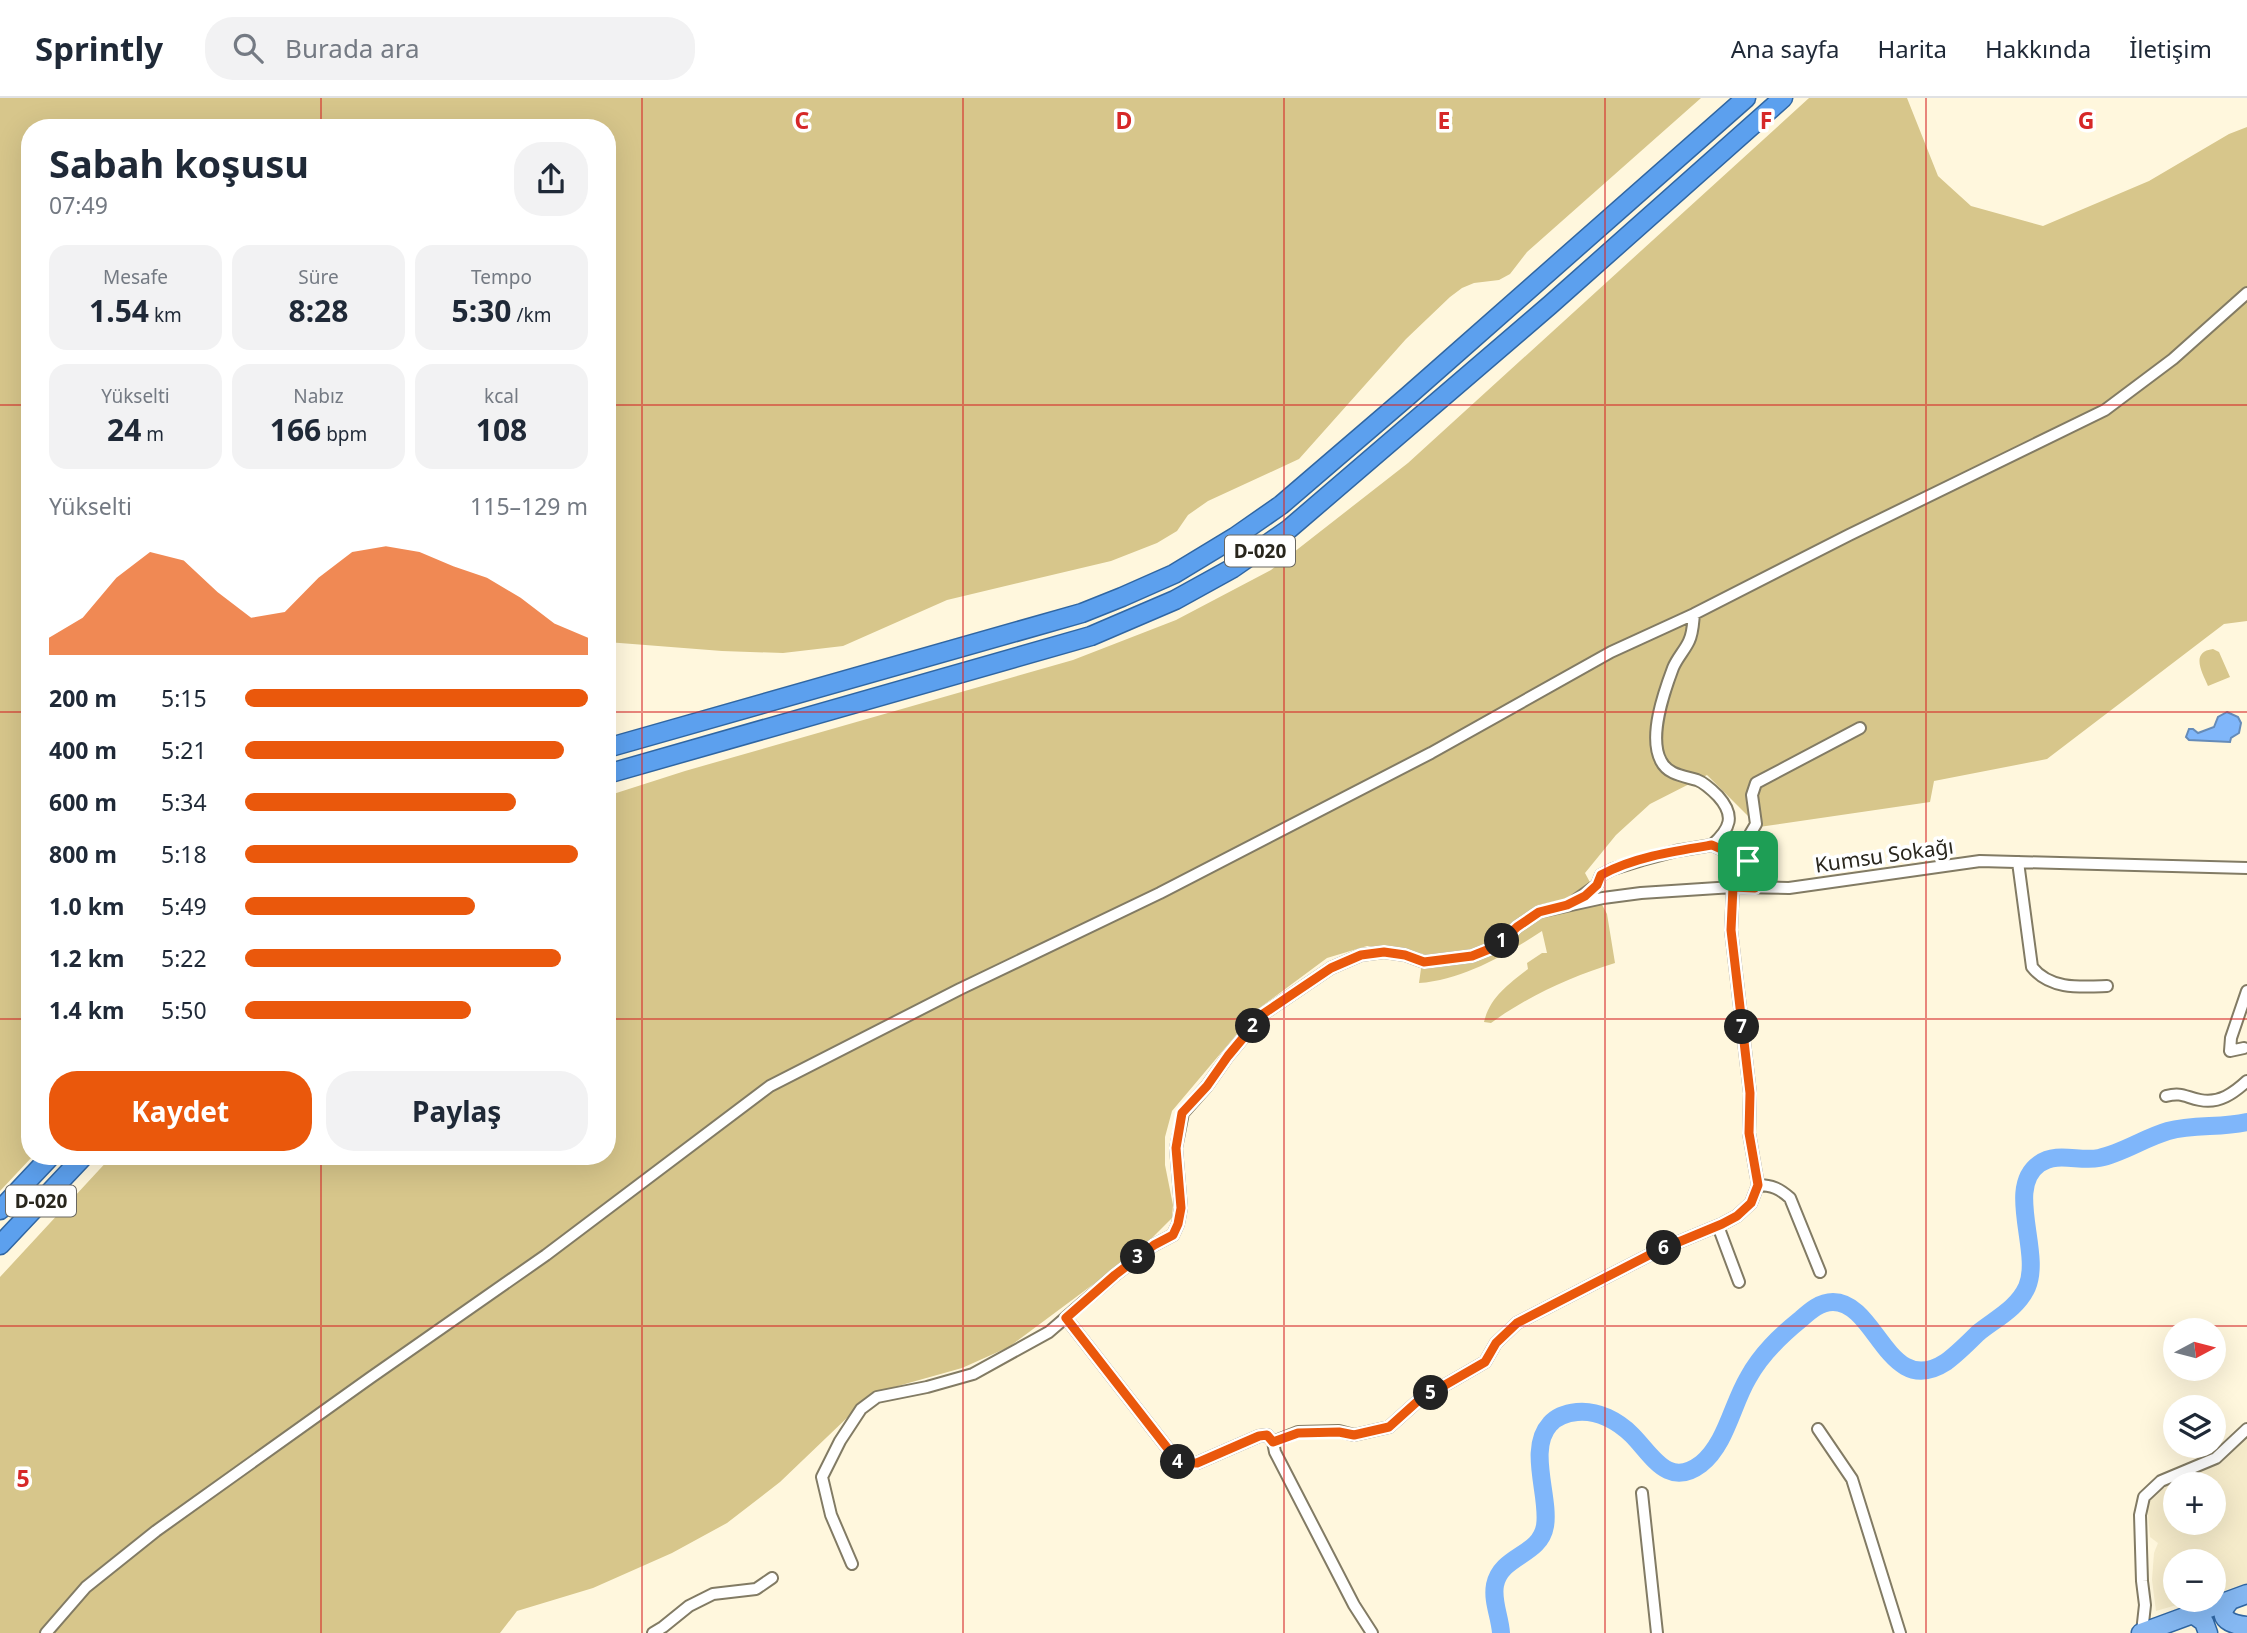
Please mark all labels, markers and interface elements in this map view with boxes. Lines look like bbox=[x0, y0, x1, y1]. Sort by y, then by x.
search box bbox=[205, 17, 695, 80]
text: Sprintly bbox=[35, 26, 163, 71]
icon: search bbox=[229, 29, 267, 67]
text: Burada ara bbox=[285, 30, 420, 66]
text: Ana sayfa bbox=[1731, 32, 1840, 65]
text: Harita bbox=[1878, 32, 1947, 65]
text: Hakkında bbox=[1985, 32, 2091, 65]
text: İletişim bbox=[2129, 32, 2212, 65]
text: C bbox=[795, 104, 810, 136]
text: D bbox=[1116, 104, 1132, 136]
text: E bbox=[1438, 104, 1450, 136]
text: F bbox=[1760, 104, 1772, 136]
text: G bbox=[2078, 104, 2094, 136]
text: Sabah koşusu bbox=[49, 137, 309, 189]
button: share bbox=[514, 142, 588, 216]
text: 07:49 bbox=[49, 189, 108, 221]
text: Mesafe bbox=[103, 264, 168, 290]
text: Süre bbox=[298, 264, 339, 290]
text: Tempo bbox=[471, 264, 532, 290]
text: 1.54 bbox=[89, 290, 149, 331]
text: 8:28 bbox=[289, 290, 348, 331]
text: 5:30 bbox=[452, 290, 512, 331]
text: km bbox=[149, 302, 182, 328]
text: /km bbox=[512, 302, 551, 328]
text: Yükselti bbox=[101, 383, 170, 409]
text: Nabız bbox=[293, 383, 344, 409]
text: kcal bbox=[484, 383, 519, 409]
text: 24 bbox=[107, 409, 141, 450]
text: 166 bbox=[270, 409, 321, 450]
text: 108 bbox=[476, 409, 527, 450]
text: m bbox=[141, 421, 164, 447]
text: bpm bbox=[321, 421, 367, 447]
text: Yükselti bbox=[49, 490, 132, 522]
text: 115–129 m bbox=[470, 490, 588, 522]
road number: D-020 bbox=[1225, 535, 1295, 566]
text: 200 m bbox=[49, 682, 117, 714]
text: 5:15 bbox=[161, 682, 207, 714]
text: 400 m bbox=[49, 734, 117, 766]
text: 5:21 bbox=[161, 734, 207, 766]
text: 600 m bbox=[49, 786, 117, 818]
text: 5:34 bbox=[161, 786, 207, 818]
pin bbox=[1718, 831, 1778, 891]
street label: Kumsu Sokağı bbox=[1813, 831, 1955, 879]
text: 800 m bbox=[49, 838, 117, 870]
text: 5:18 bbox=[161, 838, 207, 870]
icon: arrive bbox=[1729, 842, 1767, 880]
text: 1.0 km bbox=[49, 890, 124, 922]
text: 5:49 bbox=[161, 890, 207, 922]
pin: 1 bbox=[1484, 924, 1520, 958]
text: 1 bbox=[1496, 927, 1507, 953]
text: 1.2 km bbox=[49, 942, 124, 974]
text: 5:22 bbox=[161, 942, 207, 974]
text: 1.4 km bbox=[49, 994, 124, 1026]
text: 5:50 bbox=[161, 994, 207, 1026]
pin: 2 bbox=[1236, 1009, 1270, 1044]
pin: 7 bbox=[1724, 1010, 1760, 1044]
text: 2 bbox=[1247, 1012, 1258, 1038]
text: 7 bbox=[1736, 1013, 1747, 1039]
button: Kaydet bbox=[49, 1071, 312, 1151]
button: Paylaş bbox=[326, 1071, 588, 1151]
road number: D-020 bbox=[6, 1186, 76, 1217]
pin: 6 bbox=[1646, 1230, 1682, 1266]
text: 6 bbox=[1658, 1234, 1669, 1260]
pin: 3 bbox=[1120, 1240, 1156, 1274]
text: 3 bbox=[1132, 1243, 1143, 1269]
north arrow bbox=[2163, 1318, 2226, 1381]
map controls bbox=[2163, 1318, 2226, 1612]
pin: 5 bbox=[1414, 1376, 1448, 1410]
text: 5 bbox=[1425, 1379, 1436, 1405]
button: layers bbox=[2163, 1395, 2226, 1458]
pin: 4 bbox=[1160, 1444, 1196, 1480]
text: 4 bbox=[1172, 1448, 1183, 1474]
text: 5 bbox=[16, 1462, 30, 1494]
button: + bbox=[2163, 1472, 2226, 1535]
button: − bbox=[2163, 1549, 2226, 1612]

